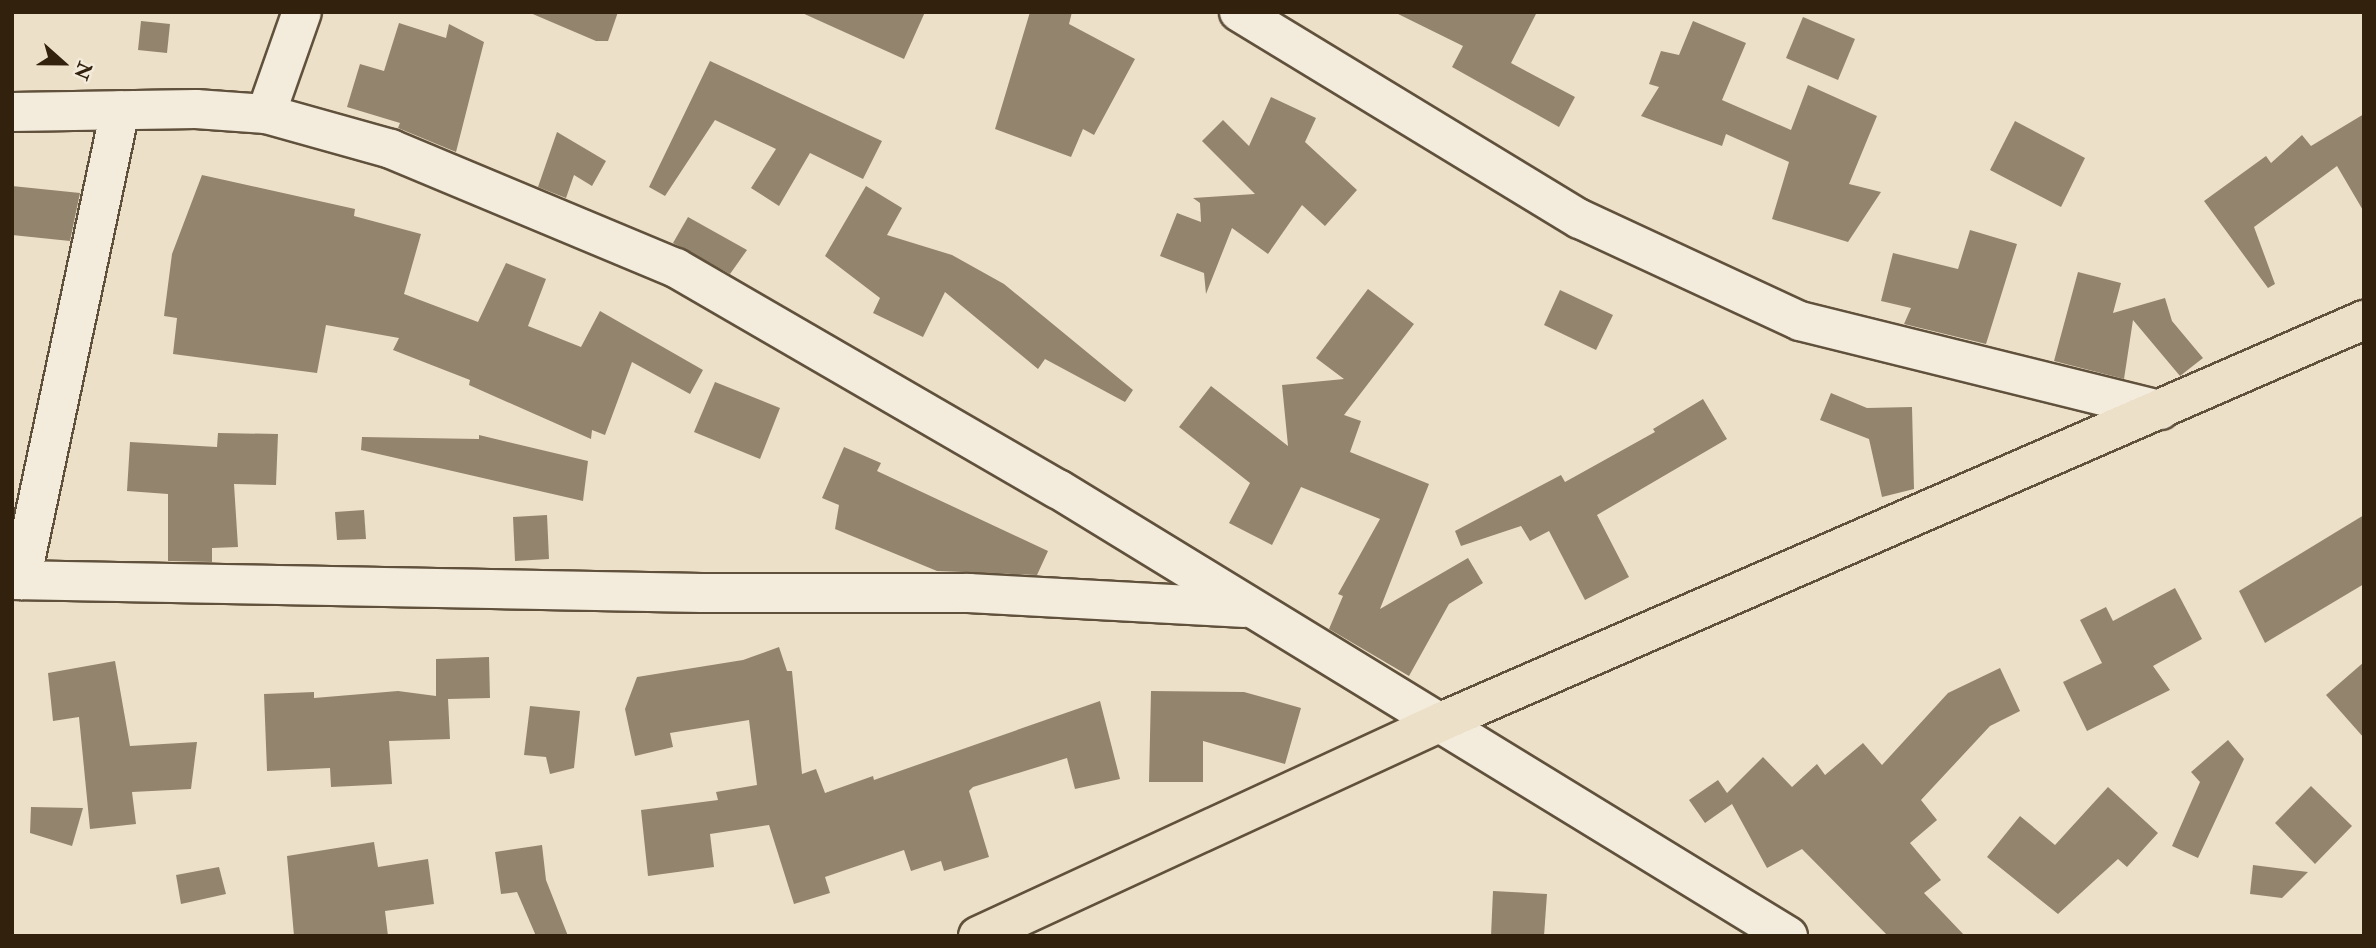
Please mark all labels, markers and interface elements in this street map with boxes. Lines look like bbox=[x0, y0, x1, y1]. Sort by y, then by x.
north arrow bbox=[28, 28, 98, 98]
text: N bbox=[68, 58, 97, 83]

